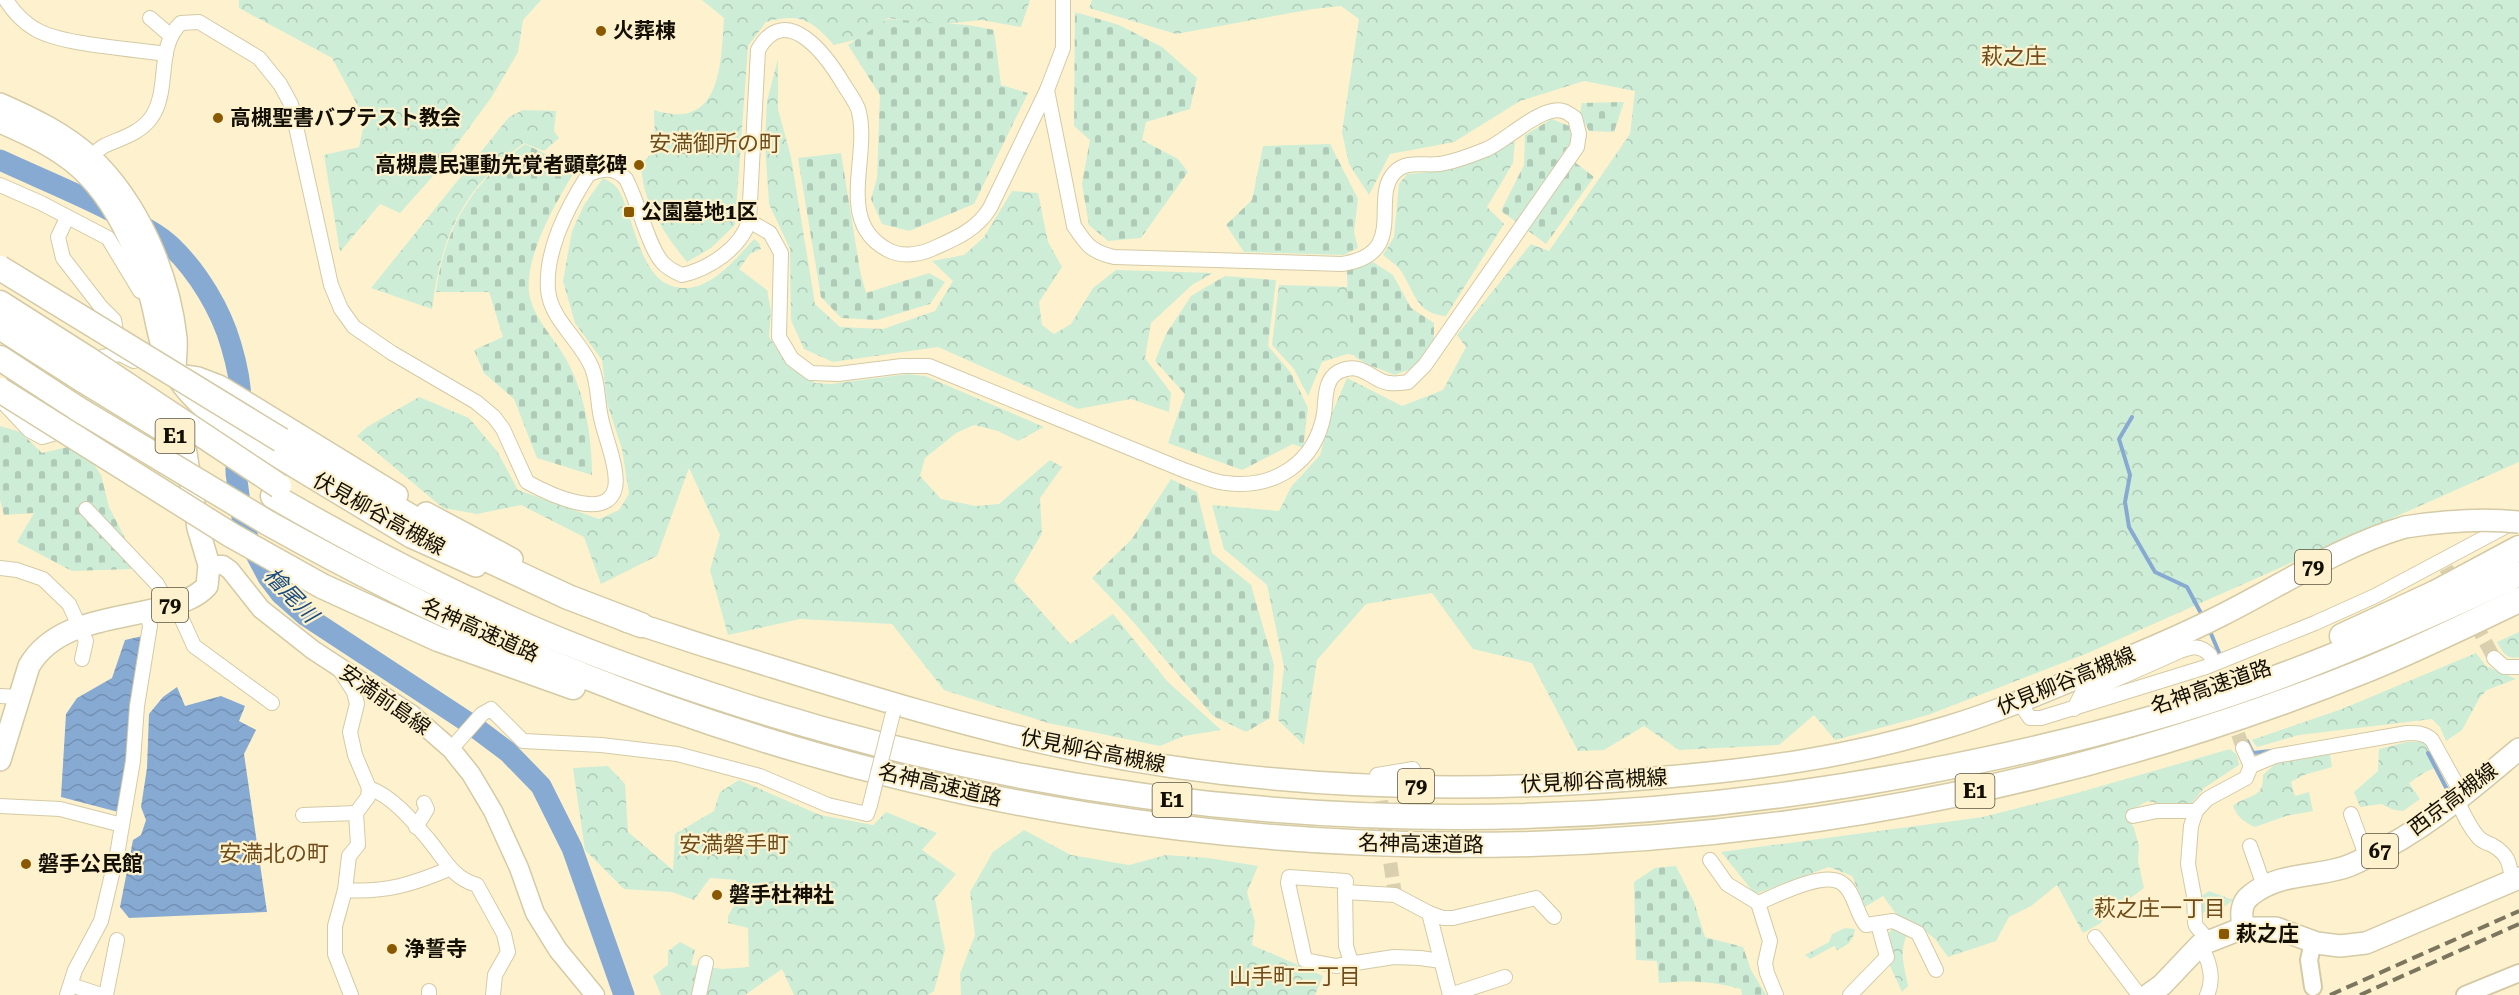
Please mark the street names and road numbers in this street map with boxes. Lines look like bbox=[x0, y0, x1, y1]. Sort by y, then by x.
road number: E1 bbox=[156, 419, 195, 453]
street label: 伏見柳谷高槻線 bbox=[309, 468, 449, 560]
road number: 79 bbox=[2295, 550, 2331, 584]
road number: 79 bbox=[152, 588, 188, 622]
street label: 名神高速道路 bbox=[418, 593, 542, 667]
street label: 伏見柳谷高槻線 bbox=[1993, 642, 2139, 720]
street label: 名神高速道路 bbox=[2148, 655, 2274, 719]
street label: 安満前島線 bbox=[335, 660, 435, 740]
street label: 伏見柳谷高槻線 bbox=[1019, 725, 1167, 777]
street label: 西京高槻線 bbox=[2404, 758, 2502, 840]
street label: 名神高速道路 bbox=[876, 759, 1004, 811]
street label: 伏見柳谷高槻線 bbox=[1520, 765, 1668, 797]
road number: 79 bbox=[1398, 769, 1434, 803]
road number: E1 bbox=[1956, 774, 1994, 808]
road number: E1 bbox=[1152, 783, 1192, 817]
street label: 名神高速道路 bbox=[1358, 831, 1484, 857]
road number: 67 bbox=[2362, 834, 2398, 868]

